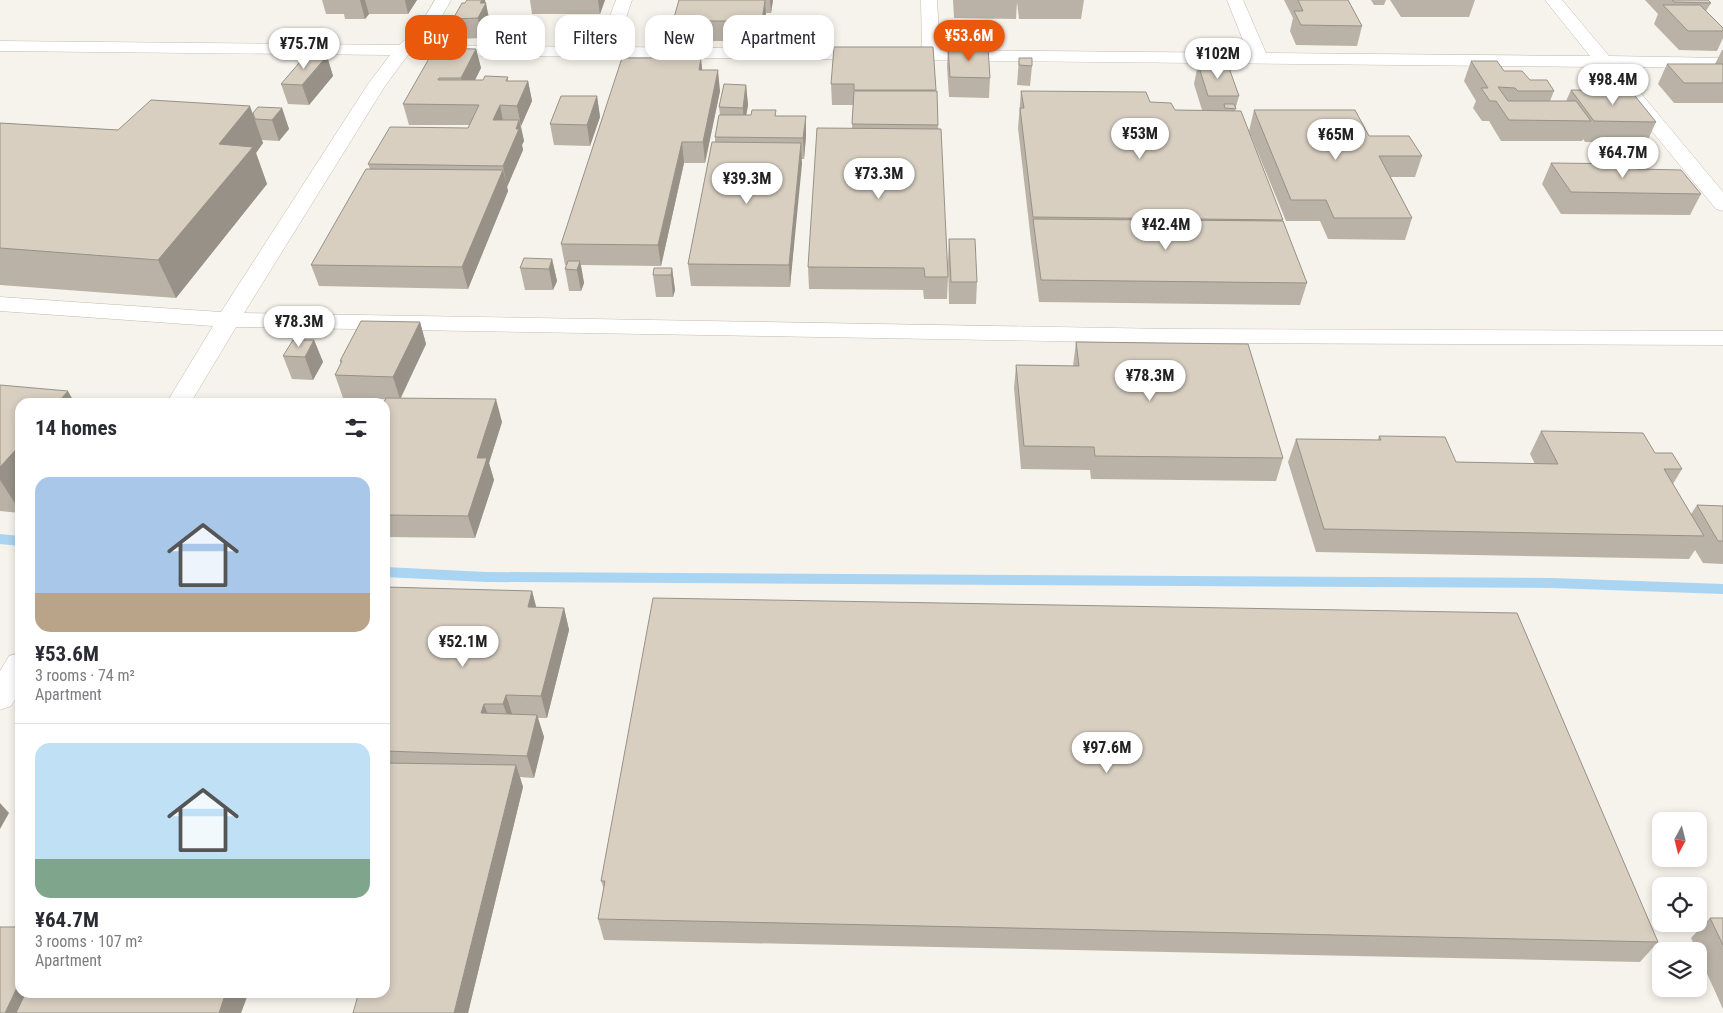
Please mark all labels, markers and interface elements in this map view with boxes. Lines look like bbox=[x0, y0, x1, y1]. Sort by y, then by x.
chip: Buy bbox=[405, 15, 467, 60]
chip: Rent bbox=[477, 15, 545, 60]
chip: Filters bbox=[555, 15, 635, 60]
chip: New bbox=[645, 15, 713, 60]
chip: Apartment bbox=[723, 15, 834, 60]
pin: ¥53.6M bbox=[928, 20, 1010, 62]
text: ¥53.6M bbox=[945, 26, 993, 45]
pin: ¥75.7M bbox=[263, 28, 345, 70]
text: ¥75.7M bbox=[280, 34, 328, 53]
pin: ¥102M bbox=[1183, 38, 1253, 80]
text: ¥102M bbox=[1196, 44, 1240, 63]
pin: ¥98.4M bbox=[1572, 64, 1654, 106]
text: ¥98.4M bbox=[1589, 70, 1637, 89]
pin: ¥53M bbox=[1110, 118, 1170, 160]
pin: ¥65M bbox=[1306, 119, 1366, 161]
text: ¥53M bbox=[1122, 124, 1158, 143]
text: ¥65M bbox=[1318, 125, 1354, 144]
pin: ¥64.7M bbox=[1582, 136, 1664, 179]
text: ¥64.7M bbox=[1599, 143, 1647, 162]
pin: ¥73.3M bbox=[838, 158, 920, 200]
pin: ¥39.3M bbox=[706, 162, 788, 205]
text: ¥73.3M bbox=[855, 164, 903, 183]
text: ¥39.3M bbox=[723, 169, 771, 188]
pin: ¥42.4M bbox=[1125, 208, 1207, 251]
text: ¥42.4M bbox=[1142, 215, 1190, 234]
pin: ¥78.3M bbox=[258, 306, 340, 348]
text: ¥78.3M bbox=[275, 312, 323, 331]
pin: ¥78.3M bbox=[1109, 360, 1191, 402]
text: ¥78.3M bbox=[1126, 366, 1174, 385]
icon: filters bbox=[342, 414, 370, 442]
text: 14 homes bbox=[35, 416, 117, 440]
icon: home bbox=[158, 510, 248, 600]
pin: ¥52.1M bbox=[422, 626, 504, 668]
text: ¥52.1M bbox=[439, 632, 487, 651]
text: ¥53.6M bbox=[35, 642, 99, 666]
text: 3 rooms · 74 m² bbox=[35, 666, 135, 685]
text: Apartment bbox=[35, 685, 102, 704]
pin: ¥97.6M bbox=[1066, 732, 1148, 774]
text: ¥97.6M bbox=[1083, 738, 1131, 757]
icon: home bbox=[158, 775, 248, 865]
north arrow bbox=[1652, 812, 1708, 868]
map controls bbox=[1652, 812, 1707, 997]
button: locate bbox=[1652, 877, 1707, 932]
text: ¥64.7M bbox=[35, 908, 99, 932]
text: 3 rooms · 107 m² bbox=[35, 932, 143, 951]
button: layers bbox=[1652, 942, 1707, 997]
text: Apartment bbox=[35, 951, 102, 970]

